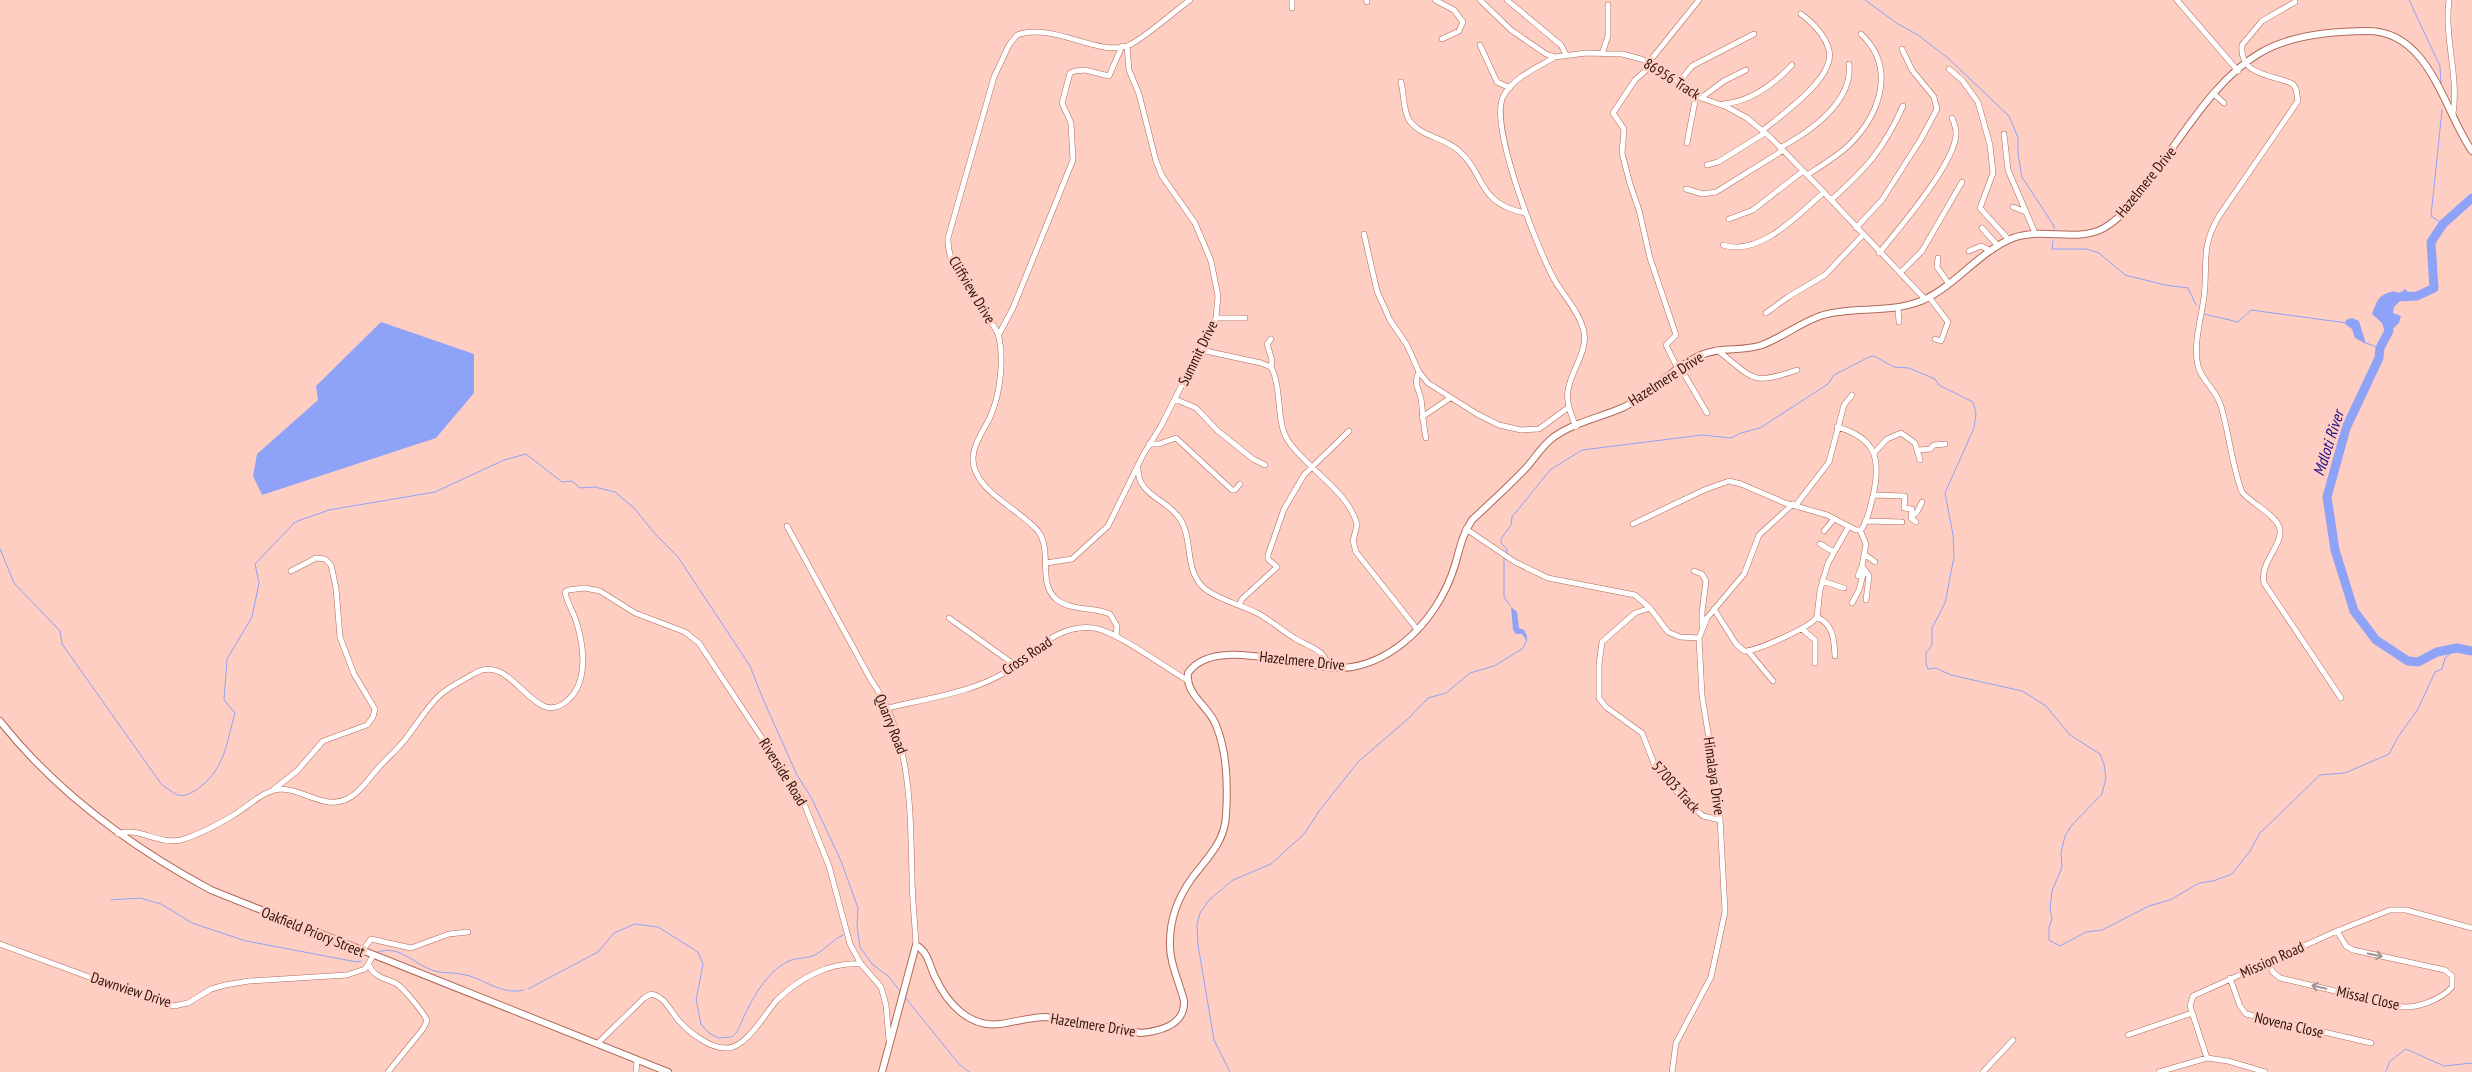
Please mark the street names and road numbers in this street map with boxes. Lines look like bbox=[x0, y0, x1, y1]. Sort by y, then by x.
street label: 86956 Track bbox=[1640, 54, 1704, 103]
street label: Hazelmere Drive bbox=[2111, 142, 2180, 221]
street label: Cliffview Drive bbox=[945, 252, 1000, 327]
street label: Summit Drive bbox=[1174, 317, 1221, 389]
street label: Hazelmere Drive bbox=[1625, 347, 1707, 410]
street label: Cross Road bbox=[998, 632, 1055, 679]
street label: Hazelmere Drive bbox=[1258, 647, 1346, 674]
street label: Quarry Road bbox=[871, 691, 912, 757]
street label: Riverside Road bbox=[755, 734, 812, 809]
street label: Himalaya Drive bbox=[1700, 736, 1729, 816]
street label: 57003 Track bbox=[1648, 757, 1705, 817]
street label: Oakfield Priory Street bbox=[259, 902, 368, 961]
street label: Mission Road bbox=[2237, 937, 2307, 982]
street label: Dawnview Drive bbox=[89, 968, 174, 1011]
street label: Missal Close bbox=[2335, 981, 2401, 1014]
street label: Novena Close bbox=[2253, 1007, 2325, 1042]
street label: Hazelmere Drive bbox=[1049, 1008, 1137, 1041]

